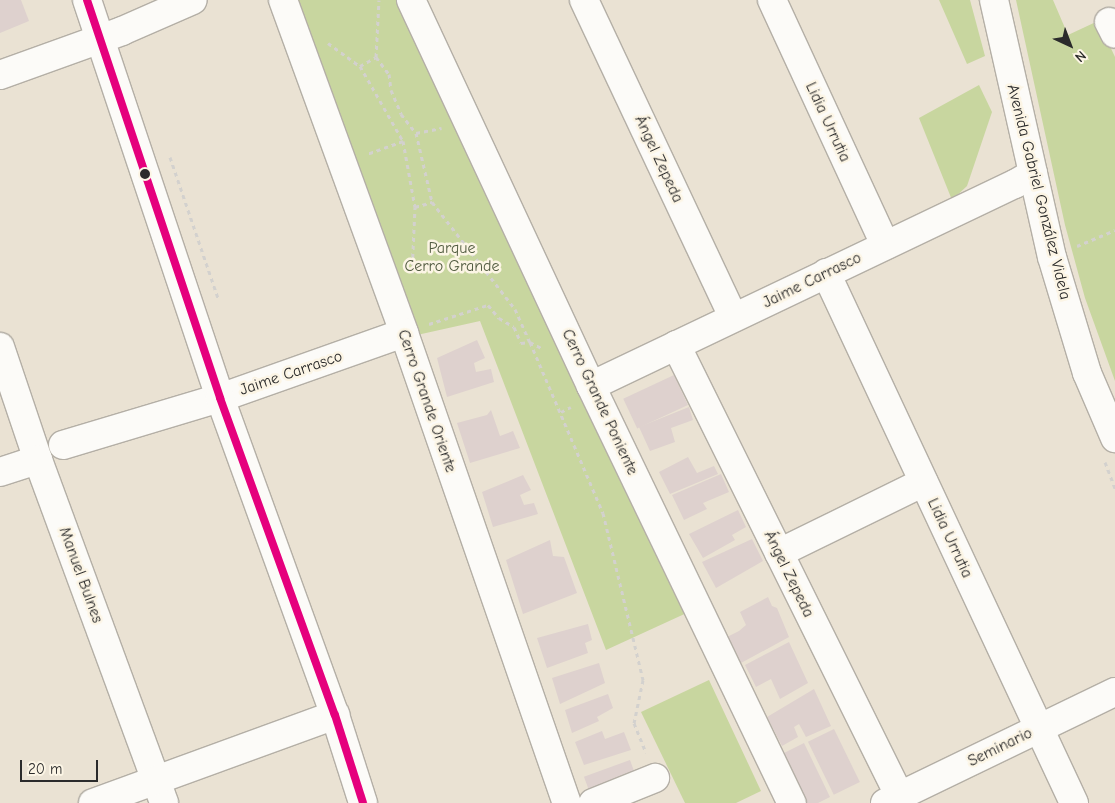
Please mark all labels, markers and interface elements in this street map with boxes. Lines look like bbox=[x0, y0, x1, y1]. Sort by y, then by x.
north arrow bbox=[1045, 20, 1095, 70]
text: N bbox=[1071, 47, 1090, 66]
street label: Lidia Urrutia bbox=[801, 79, 855, 165]
street label: Avenida Gabriel González Videla bbox=[1003, 82, 1075, 302]
street label: Ángel Zepeda bbox=[630, 112, 688, 206]
unlabelled marker bbox=[140, 169, 150, 179]
park label: Parque Cerro Grande bbox=[404, 238, 500, 276]
street label: Jaime Carrasco bbox=[760, 248, 864, 312]
street label: Cerro Grande Poniente bbox=[558, 326, 642, 478]
street label: Cerro Grande Oriente bbox=[394, 327, 460, 475]
street label: Jaime Carrasco bbox=[237, 346, 345, 400]
street label: Lidia Urrutia bbox=[923, 495, 977, 581]
street label: Manuel Bulnes bbox=[55, 524, 107, 626]
street label: Ángel Zepeda bbox=[760, 528, 818, 620]
street label: Seminario bbox=[965, 723, 1035, 771]
scale bar bbox=[22, 750, 100, 782]
text: 20 m bbox=[28, 760, 62, 778]

